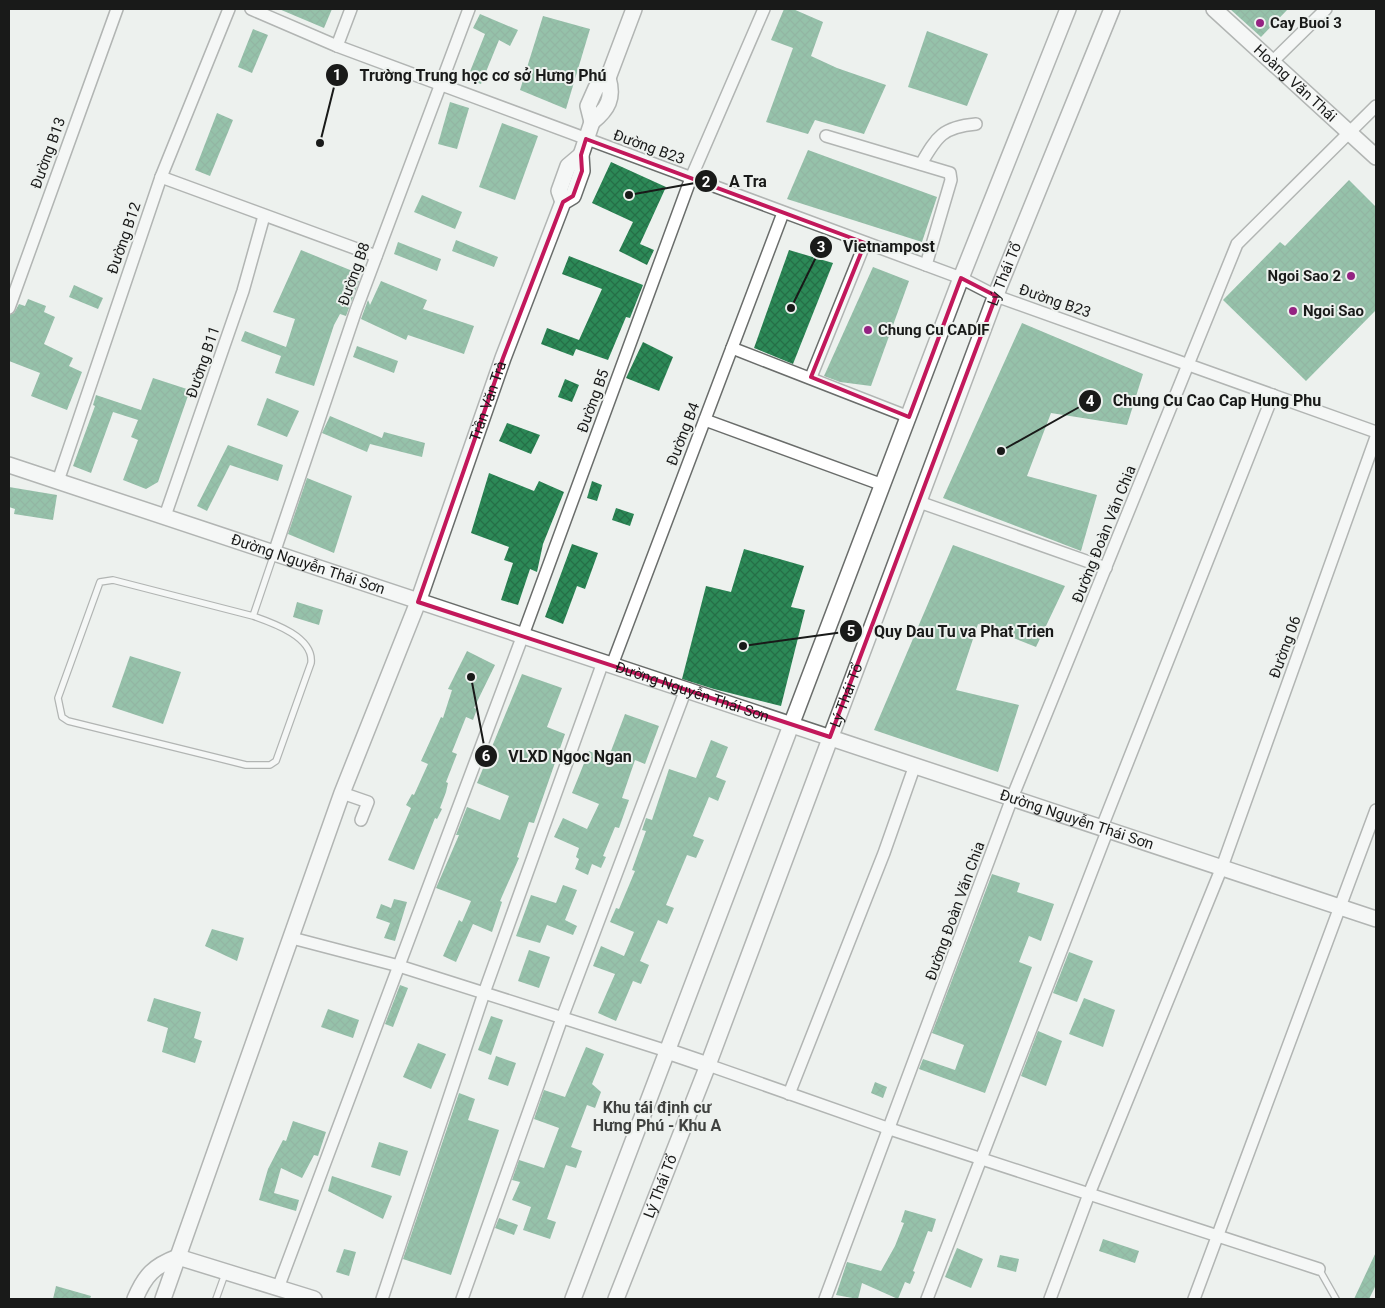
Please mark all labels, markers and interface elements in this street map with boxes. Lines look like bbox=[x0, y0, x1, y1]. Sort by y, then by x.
place label: Cay Buoi 3 bbox=[1270, 14, 1342, 32]
marker: Cay Buoi 3 bbox=[1254, 17, 1266, 29]
street label: Hoàng Văn Thái bbox=[1250, 41, 1340, 126]
callout: Trường Trung học cơ sở Hưng Phú bbox=[325, 59, 617, 90]
text: 1 bbox=[333, 66, 341, 84]
text: Trường Trung học cơ sở Hưng Phú bbox=[360, 66, 607, 85]
street label: Đường B13 bbox=[27, 115, 69, 191]
street label: Đường B23 bbox=[611, 126, 687, 168]
callout: A Tra bbox=[694, 166, 777, 197]
text: A Tra bbox=[729, 172, 767, 191]
text: 2 bbox=[702, 173, 711, 191]
street label: Đường B12 bbox=[103, 200, 145, 276]
callout: Vietnampost bbox=[808, 231, 945, 262]
text: Vietnampost bbox=[843, 237, 935, 256]
text: 3 bbox=[817, 238, 825, 256]
street label: Lý Thái Tổ bbox=[984, 239, 1025, 308]
street label: Đường B8 bbox=[334, 240, 374, 308]
place label: Ngoi Sao 2 bbox=[1268, 267, 1341, 285]
marker: Ngoi Sao 2 bbox=[1345, 270, 1357, 282]
street label: Đường B23 bbox=[1017, 280, 1093, 322]
place label: Ngoi Sao bbox=[1303, 302, 1364, 320]
marker: Ngoi Sao bbox=[1287, 305, 1299, 317]
place label: Chung Cu CADIF bbox=[878, 321, 990, 339]
street label: Đường B11 bbox=[182, 324, 224, 400]
marker: Chung Cu CADIF bbox=[862, 324, 874, 336]
street label: Trần Văn Trà bbox=[466, 359, 510, 444]
street label: Đường B5 bbox=[573, 367, 613, 435]
callout: Chung Cu Cao Cap Hung Phu bbox=[1077, 385, 1331, 416]
text: Chung Cu Cao Cap Hung Phu bbox=[1113, 391, 1321, 410]
text: 4 bbox=[1086, 392, 1095, 410]
street label: Đường B4 bbox=[663, 399, 703, 468]
street label: Đường Đoàn Văn Chia bbox=[1068, 463, 1140, 605]
street label: Đường Nguyễn Thái Sơn bbox=[229, 530, 387, 598]
street label: Đường 06 bbox=[1265, 613, 1305, 681]
callout: Quy Dau Tu va Phat Trien bbox=[838, 615, 1064, 646]
text: 5 bbox=[847, 622, 855, 640]
text: Quy Dau Tu va Phat Trien bbox=[874, 622, 1054, 641]
street label: Đường Nguyễn Thái Sơn bbox=[613, 658, 772, 726]
street label: Lý Thái Tổ bbox=[826, 661, 867, 730]
callout: VLXD Ngoc Ngan bbox=[474, 741, 642, 772]
text: 6 bbox=[482, 747, 491, 765]
text: VLXD Ngoc Ngan bbox=[508, 747, 632, 766]
street label: Đường Nguyễn Thái Sơn bbox=[997, 786, 1156, 854]
street label: Đường Đoàn Văn Chia bbox=[922, 839, 988, 983]
district label: Khu tái định cư Hưng Phú - Khu A bbox=[593, 1098, 721, 1135]
street label: Lý Thái Tổ bbox=[640, 1152, 681, 1221]

